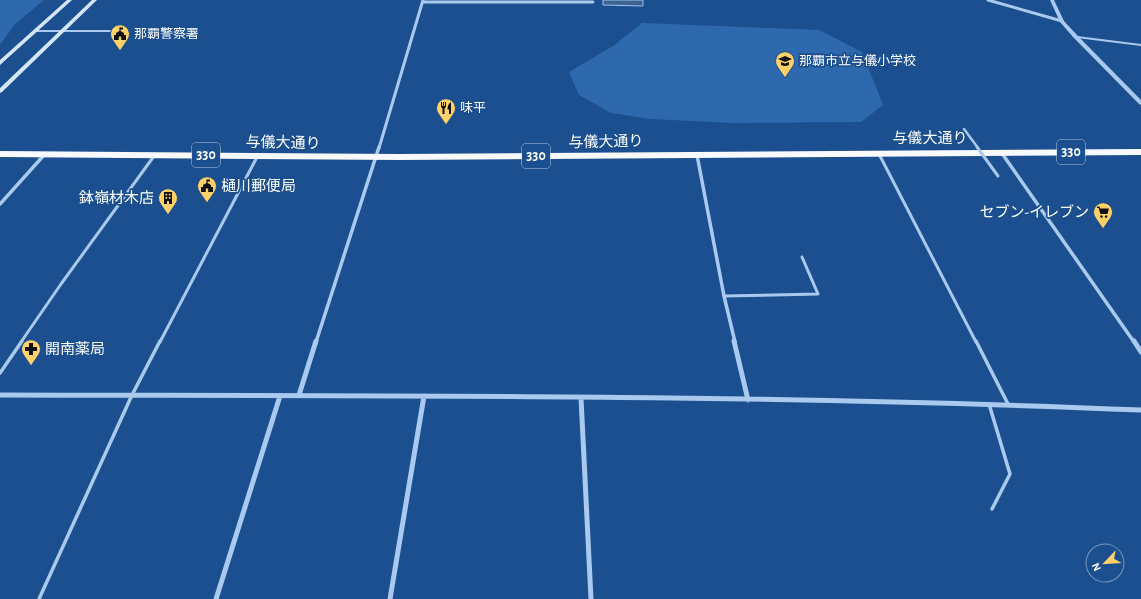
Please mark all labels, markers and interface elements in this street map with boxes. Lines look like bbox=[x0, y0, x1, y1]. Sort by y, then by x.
public building icon: 那覇警察署 bbox=[109, 23, 131, 51]
place label: 那覇警察署 bbox=[134, 27, 199, 41]
school or university icon: 那覇市立与儀小学校 bbox=[774, 50, 796, 78]
place label: 那覇市立与儀小学校 bbox=[799, 53, 916, 68]
restaurant icon: 味平 bbox=[435, 97, 457, 125]
place label: 味平 bbox=[460, 101, 486, 115]
street label: 与儀大通り bbox=[892, 130, 968, 146]
street label: 与儀大通り bbox=[568, 133, 644, 150]
street label: 与儀大通り bbox=[245, 134, 321, 151]
road number: 330 bbox=[1057, 140, 1085, 164]
road number: 330 bbox=[192, 143, 220, 167]
road number: 330 bbox=[522, 144, 550, 168]
public building icon: 樋川郵便局 bbox=[196, 175, 218, 203]
place label: 樋川郵便局 bbox=[221, 178, 296, 194]
building icon: 鉢嶺材木店 bbox=[157, 187, 179, 215]
place label: 鉢嶺材木店 bbox=[79, 189, 154, 206]
supermarket icon: セブン-イレブン bbox=[1092, 201, 1114, 229]
place label: セブン-イレブン bbox=[979, 204, 1089, 220]
pharmacy icon: 開南薬局 bbox=[20, 338, 42, 366]
place label: 開南薬局 bbox=[45, 341, 105, 357]
north arrow bbox=[1085, 543, 1125, 583]
text: N bbox=[1090, 561, 1103, 573]

